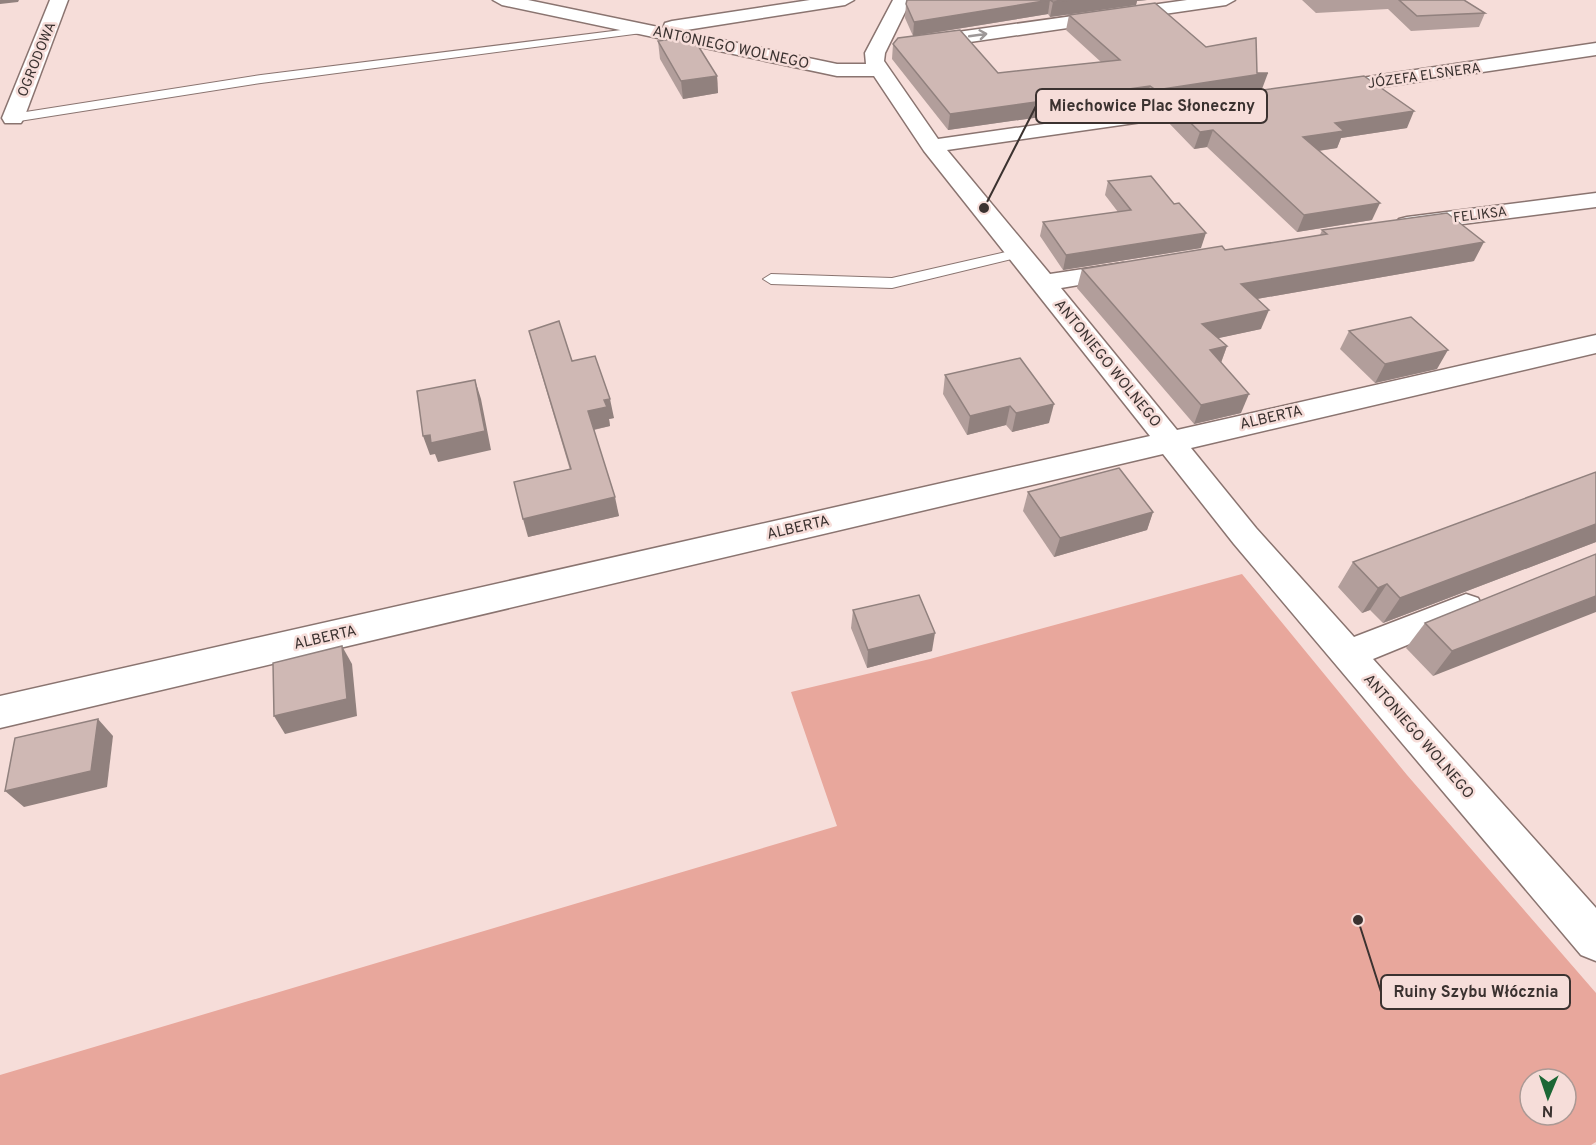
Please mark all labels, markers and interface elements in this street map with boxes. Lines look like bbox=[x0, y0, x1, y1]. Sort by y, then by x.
street label: OGRODOWA bbox=[15, 20, 60, 100]
street label: ANTONIEGO WOLNEGO bbox=[651, 23, 811, 74]
one-way arrow bbox=[968, 29, 988, 40]
street label: JÓZEFA ELSNERA bbox=[1366, 59, 1482, 93]
callout: Miechowice Plac Słoneczny bbox=[1036, 89, 1267, 123]
text: Miechowice Plac Słoneczny bbox=[1049, 97, 1255, 117]
street label: FELIKSA bbox=[1452, 204, 1508, 227]
street label: ANTONIEGO WOLNEGO bbox=[1049, 296, 1164, 432]
street label: ALBERTA bbox=[1238, 402, 1305, 435]
street label: ALBERTA bbox=[765, 512, 832, 545]
street label: ALBERTA bbox=[292, 622, 359, 655]
street label: ANTONIEGO WOLNEGO bbox=[1358, 671, 1477, 803]
callout: Ruiny Szybu Włócznia bbox=[1381, 975, 1570, 1009]
text: Ruiny Szybu Włócznia bbox=[1394, 983, 1558, 1003]
north arrow bbox=[1518, 1067, 1578, 1127]
text: N bbox=[1541, 1100, 1554, 1120]

